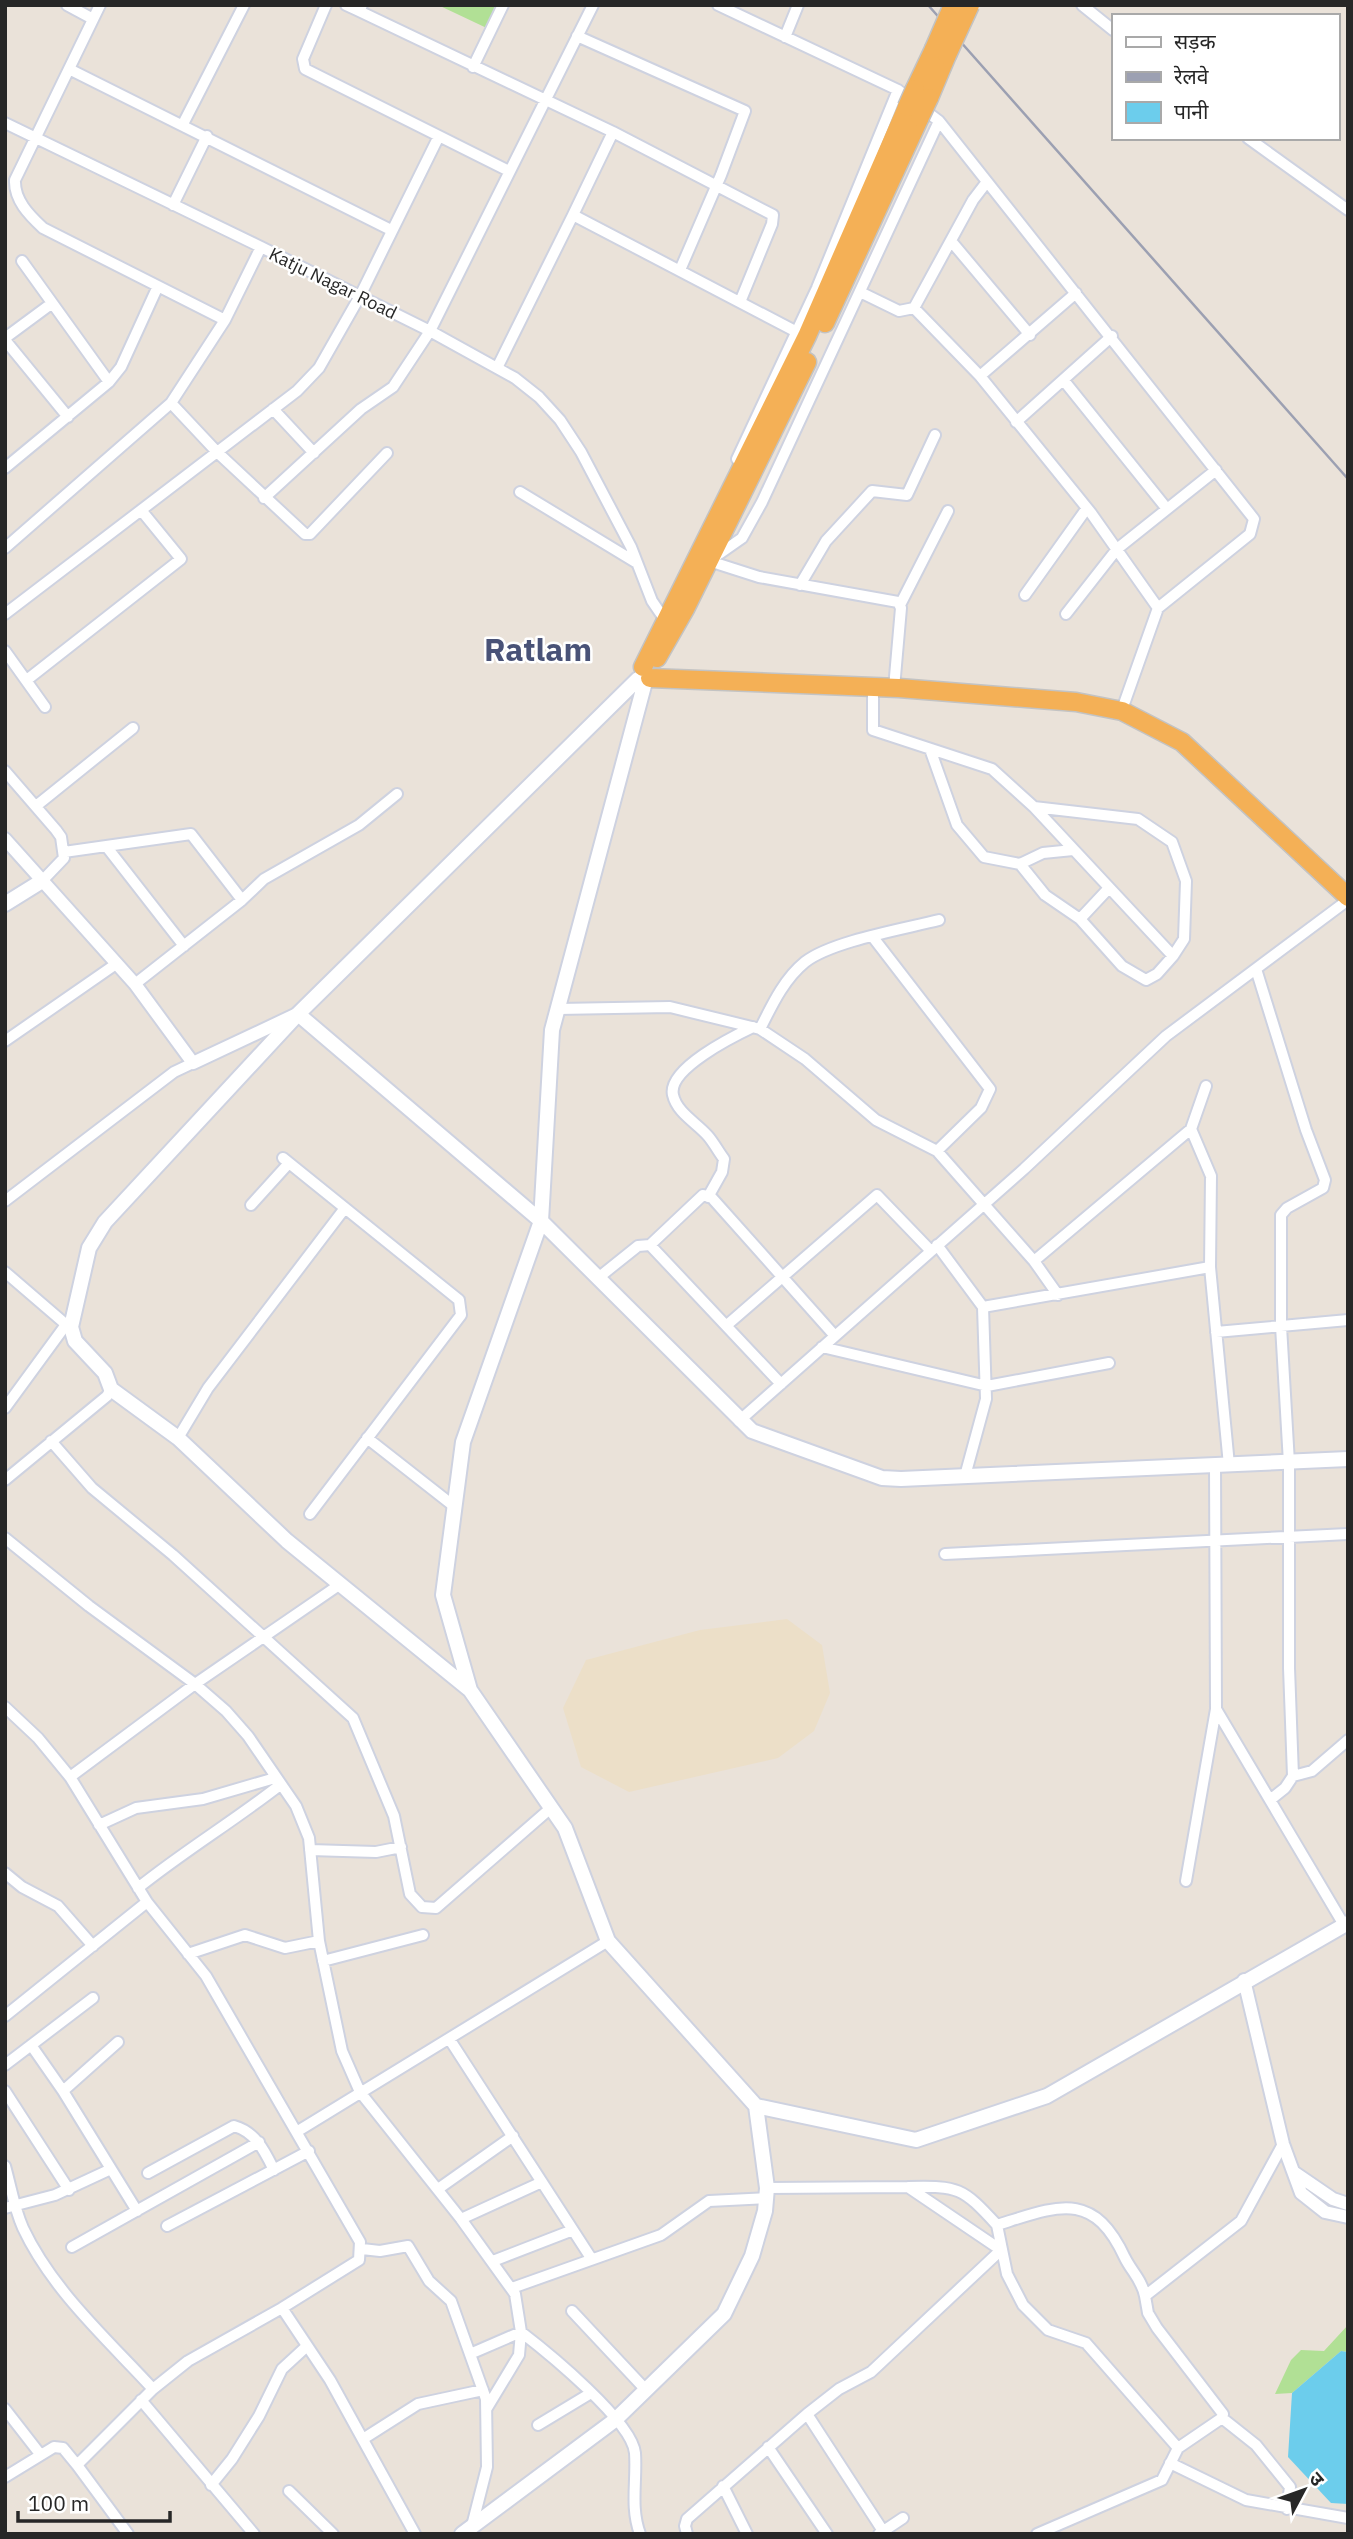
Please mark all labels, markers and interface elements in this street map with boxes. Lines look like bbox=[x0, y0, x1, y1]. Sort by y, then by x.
legend bbox=[1112, 14, 1339, 140]
text: सड़क bbox=[1174, 27, 1216, 55]
text: रेलवे bbox=[1173, 62, 1209, 90]
text: पानी bbox=[1174, 97, 1209, 125]
street label: Katju Nagar Road bbox=[265, 242, 401, 324]
district label: Ratlam bbox=[484, 628, 592, 670]
north arrow bbox=[1269, 2455, 1339, 2525]
text: उ bbox=[1304, 2467, 1330, 2492]
scale bar bbox=[18, 2480, 170, 2524]
text: 100 m bbox=[28, 2489, 89, 2517]

